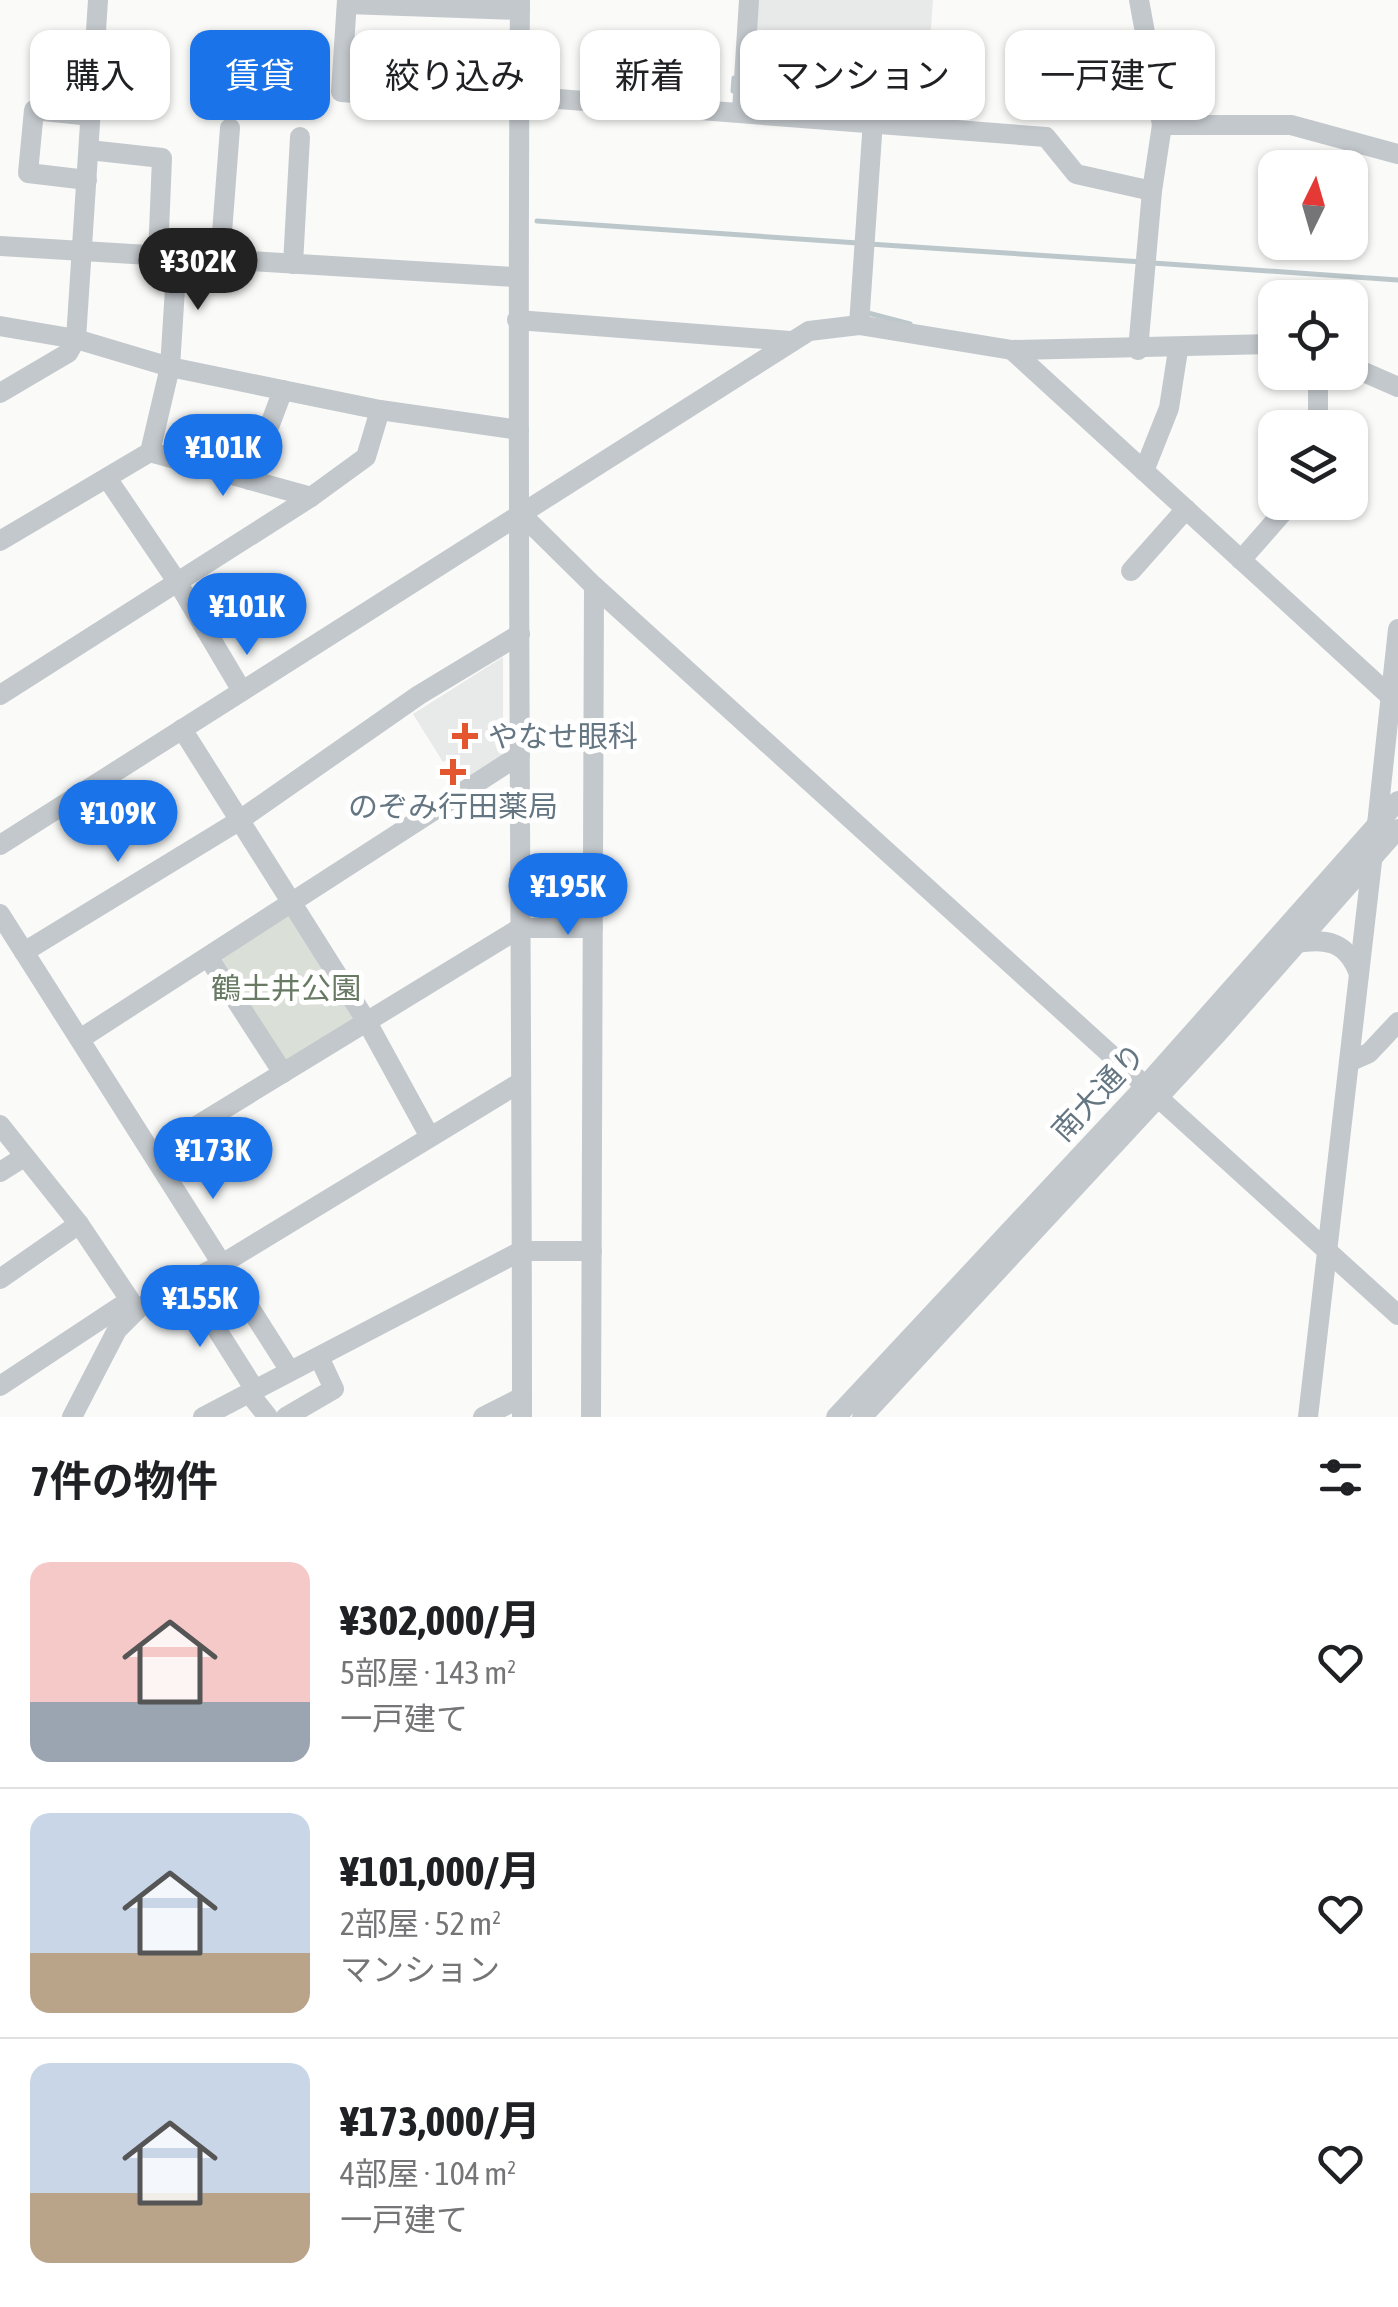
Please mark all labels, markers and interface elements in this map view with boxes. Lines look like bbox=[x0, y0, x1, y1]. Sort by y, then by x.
chip: 購入 bbox=[30, 30, 170, 120]
chip: 賃貸 bbox=[190, 30, 330, 120]
chip: 絞り込み bbox=[350, 30, 560, 120]
chip: 新着 bbox=[580, 30, 720, 120]
chip: マンション bbox=[740, 30, 985, 120]
chip: 一戸建て bbox=[1005, 30, 1215, 120]
north arrow bbox=[1258, 150, 1368, 260]
map controls bbox=[1258, 150, 1368, 520]
pin: ¥302K bbox=[128, 228, 268, 313]
text: ¥302K bbox=[160, 242, 236, 279]
button: locate bbox=[1258, 280, 1368, 390]
button: layers bbox=[1258, 410, 1368, 520]
pin: ¥101K bbox=[153, 414, 293, 499]
text: ¥101K bbox=[185, 428, 261, 465]
pin: ¥101K bbox=[177, 573, 317, 658]
text: ¥101K bbox=[209, 587, 285, 624]
place label: やなせ眼科 bbox=[488, 719, 638, 753]
marker: やなせ眼科 bbox=[452, 723, 478, 749]
marker: のぞみ行田薬局 bbox=[442, 761, 464, 783]
pin: ¥109K bbox=[48, 780, 188, 865]
place label: のぞみ行田薬局 bbox=[348, 789, 558, 823]
text: ¥109K bbox=[80, 794, 156, 831]
pin: ¥195K bbox=[498, 853, 638, 938]
text: ¥195K bbox=[530, 867, 606, 904]
park label: 鶴土井公園 bbox=[211, 971, 361, 1005]
street label: 南大通り bbox=[1045, 1037, 1151, 1147]
pin: ¥173K bbox=[143, 1117, 283, 1202]
text: ¥173K bbox=[175, 1131, 251, 1168]
pin: ¥155K bbox=[130, 1265, 270, 1350]
text: ¥155K bbox=[162, 1279, 238, 1316]
icon: filters bbox=[1313, 1450, 1368, 1505]
text: 7件の物件 bbox=[30, 1457, 218, 1505]
text: ¥302,000/月 bbox=[340, 1596, 541, 1644]
icon: home bbox=[110, 1602, 230, 1722]
icon: heart bbox=[1313, 1635, 1368, 1690]
text: 5部屋 · 143 m² bbox=[340, 1654, 516, 1691]
text: 一戸建て bbox=[340, 1700, 468, 1737]
text: ¥101,000/月 bbox=[340, 1847, 541, 1895]
icon: home bbox=[110, 1853, 230, 1973]
icon: heart bbox=[1313, 1886, 1368, 1941]
text: 2部屋 · 52 m² bbox=[340, 1905, 501, 1942]
text: マンション bbox=[340, 1951, 500, 1988]
text: ¥173,000/月 bbox=[340, 2097, 541, 2145]
icon: home bbox=[110, 2103, 230, 2223]
icon: heart bbox=[1313, 2136, 1368, 2191]
text: 4部屋 · 104 m² bbox=[340, 2155, 516, 2192]
text: 一戸建て bbox=[340, 2201, 468, 2238]

